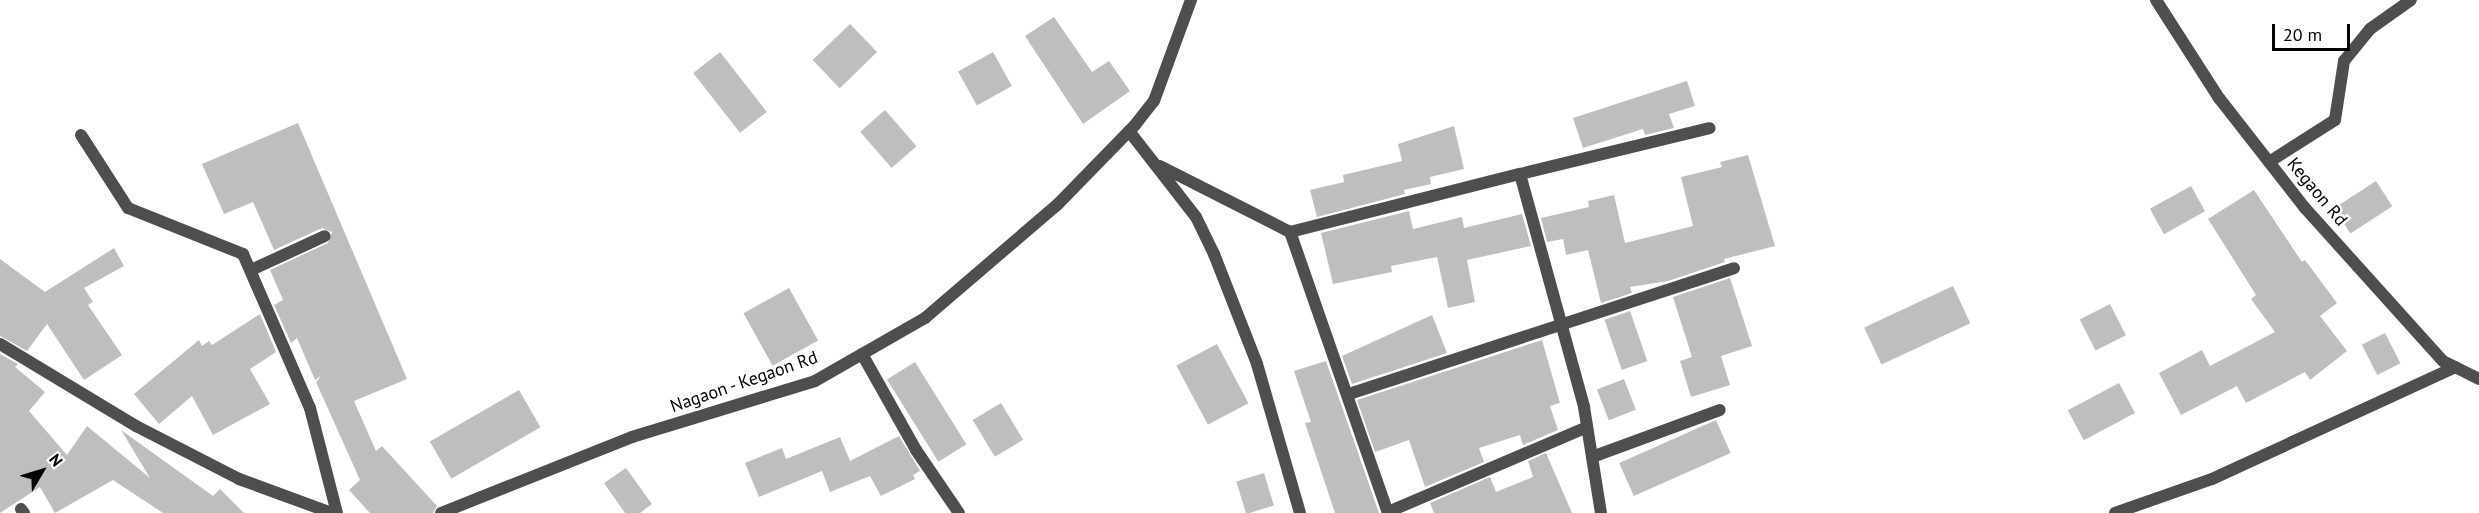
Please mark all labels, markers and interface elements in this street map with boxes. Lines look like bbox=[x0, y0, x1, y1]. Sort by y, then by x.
scale bar bbox=[2275, 12, 2353, 50]
text: 20 m bbox=[2283, 23, 2322, 46]
street label: Kegaon Rd bbox=[2282, 154, 2352, 230]
street label: Nagaon - Kegaon Rd bbox=[666, 346, 822, 418]
north arrow bbox=[12, 441, 72, 501]
text: N bbox=[45, 450, 67, 470]

